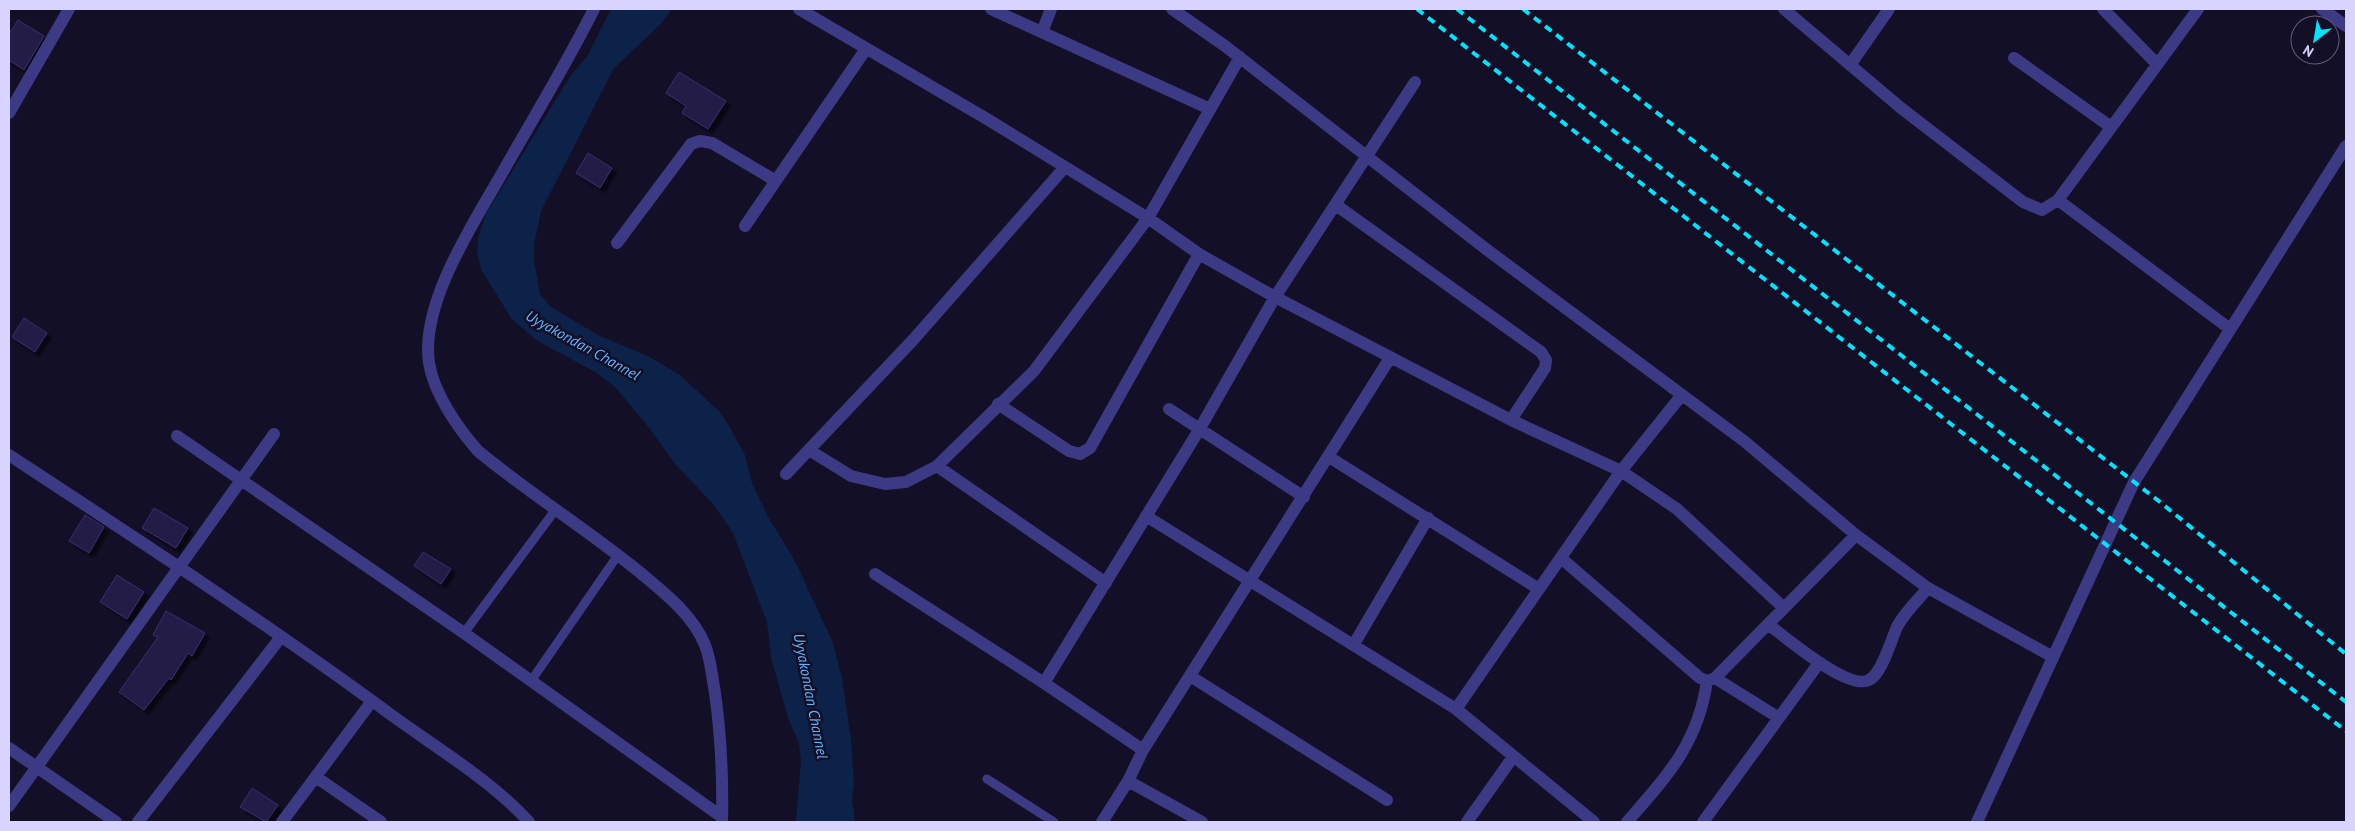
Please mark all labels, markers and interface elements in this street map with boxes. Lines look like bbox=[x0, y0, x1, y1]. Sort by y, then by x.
north arrow bbox=[2290, 15, 2340, 65]
text: N bbox=[2300, 41, 2317, 61]
water label: Uyyakondan Channel bbox=[522, 306, 644, 384]
water label: Uyyakondan Channel bbox=[789, 631, 833, 761]

